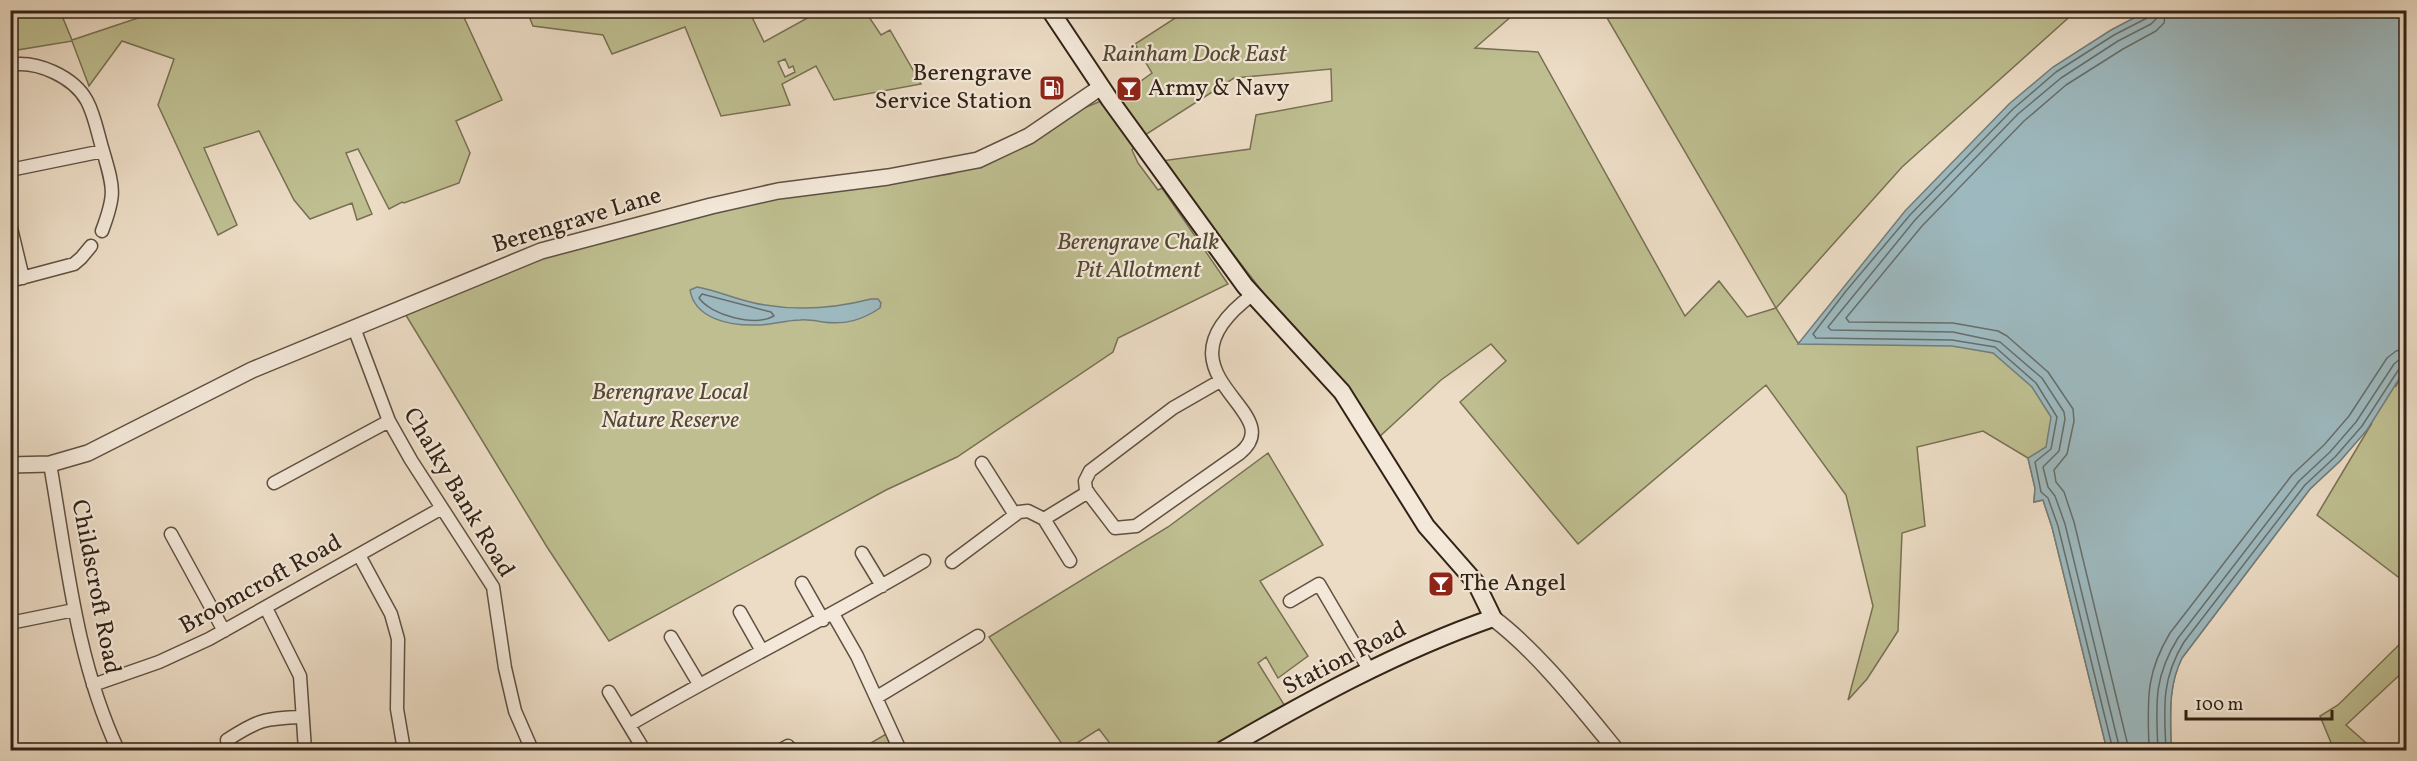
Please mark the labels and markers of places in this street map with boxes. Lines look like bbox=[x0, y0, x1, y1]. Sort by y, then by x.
place label: Berengrave Service Station bbox=[875, 57, 1032, 119]
place label: Army & Navy bbox=[1148, 72, 1290, 106]
fuel station icon: Berengrave Service Station bbox=[1037, 73, 1067, 103]
bar icon: Army & Navy bbox=[1114, 74, 1144, 104]
place label: The Angel bbox=[1460, 567, 1566, 601]
bar icon: The Angel bbox=[1426, 569, 1456, 599]

